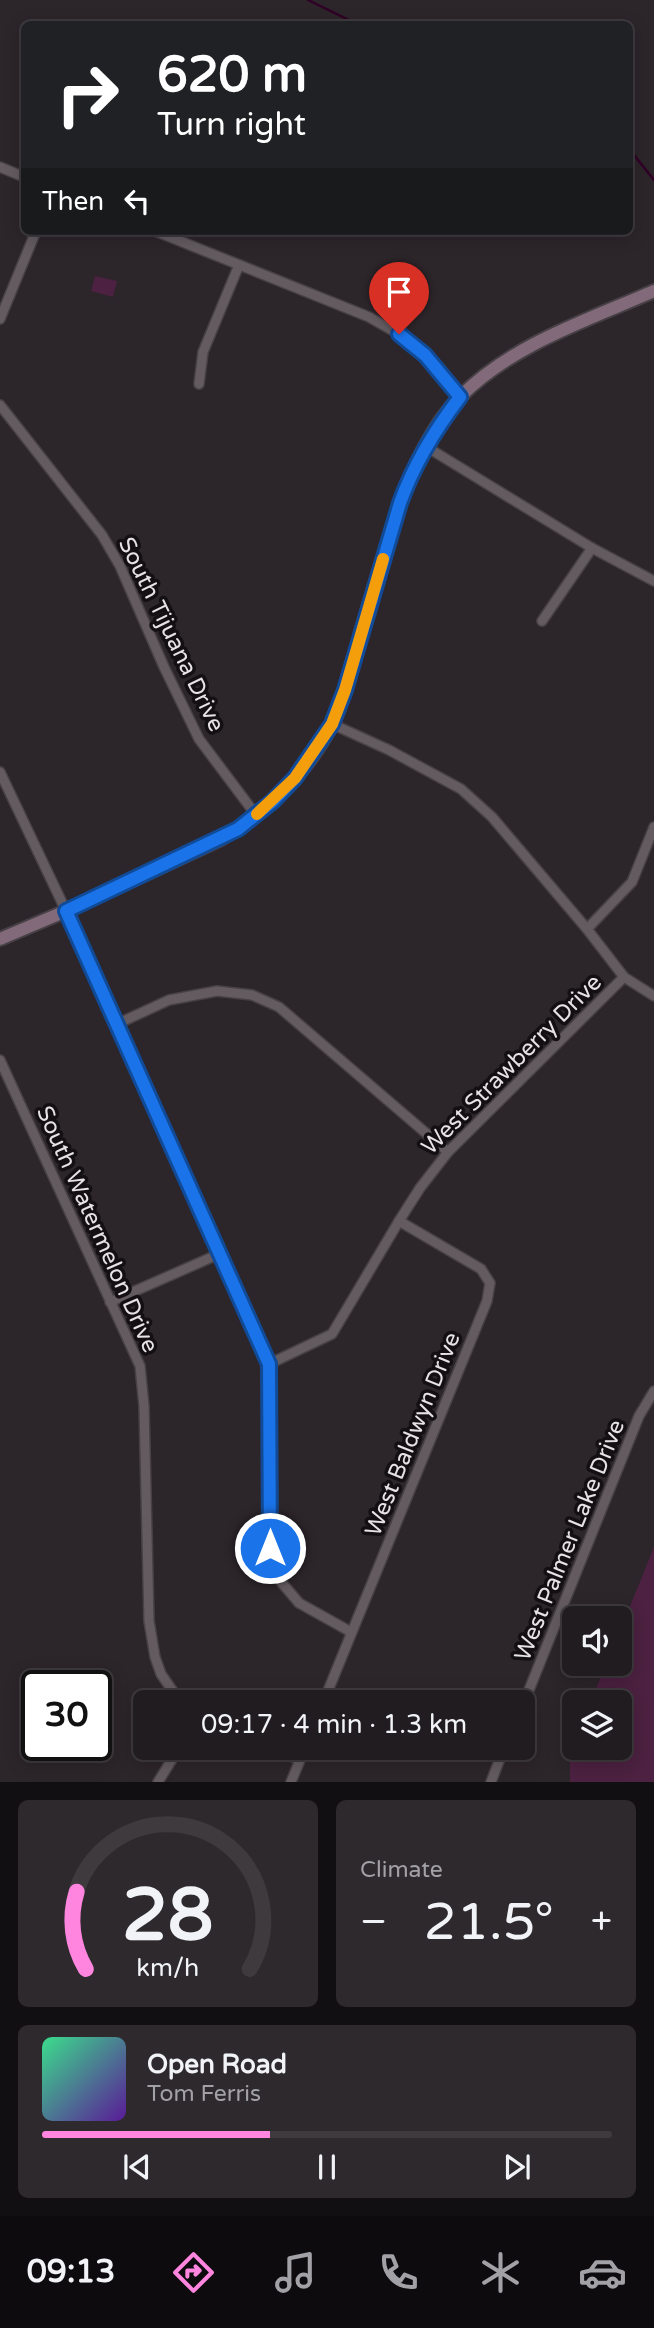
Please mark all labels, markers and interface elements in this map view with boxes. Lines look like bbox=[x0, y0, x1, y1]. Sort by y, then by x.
text: 620 m bbox=[157, 46, 307, 105]
icon: right bbox=[42, 49, 133, 140]
text: Turn right bbox=[157, 106, 306, 144]
icon: left bbox=[118, 182, 156, 220]
text: Then bbox=[42, 186, 104, 217]
pin bbox=[369, 262, 429, 334]
icon: arrive bbox=[380, 273, 418, 311]
street label: South Tijuana Drive bbox=[112, 533, 230, 736]
street label: West Strawberry Drive bbox=[416, 969, 608, 1161]
street label: South Watermelon Drive bbox=[30, 1102, 164, 1357]
street label: West Baldwyn Drive bbox=[359, 1328, 467, 1540]
street label: West Palmer Lake Drive bbox=[509, 1416, 631, 1665]
position arrow bbox=[233, 1511, 307, 1585]
map controls bbox=[562, 1606, 632, 1760]
button: sound bbox=[562, 1606, 632, 1676]
speed limit sign: 30 bbox=[21, 1670, 112, 1761]
button: layers bbox=[562, 1690, 632, 1760]
text: 09:17 · 4 min · 1.3 km bbox=[201, 1709, 467, 1740]
text: Climate bbox=[360, 1856, 443, 1884]
text: 28 bbox=[122, 1873, 214, 1961]
text: 21.5° bbox=[424, 1891, 554, 1954]
text: − bbox=[360, 1899, 387, 1945]
text: + bbox=[591, 1899, 612, 1945]
text: km/h bbox=[137, 1953, 199, 1983]
text: Open Road bbox=[147, 2049, 287, 2080]
text: Tom Ferris bbox=[147, 2080, 261, 2108]
icon: previous bbox=[118, 2148, 156, 2186]
icon: pause bbox=[308, 2148, 346, 2186]
icon: next bbox=[498, 2148, 536, 2186]
icon: directions bbox=[169, 2248, 218, 2297]
icon: music bbox=[271, 2248, 320, 2297]
icon: phone bbox=[374, 2248, 423, 2297]
icon: climate bbox=[476, 2248, 525, 2297]
icon: car bbox=[578, 2248, 627, 2297]
text: 09:13 bbox=[27, 2253, 115, 2291]

